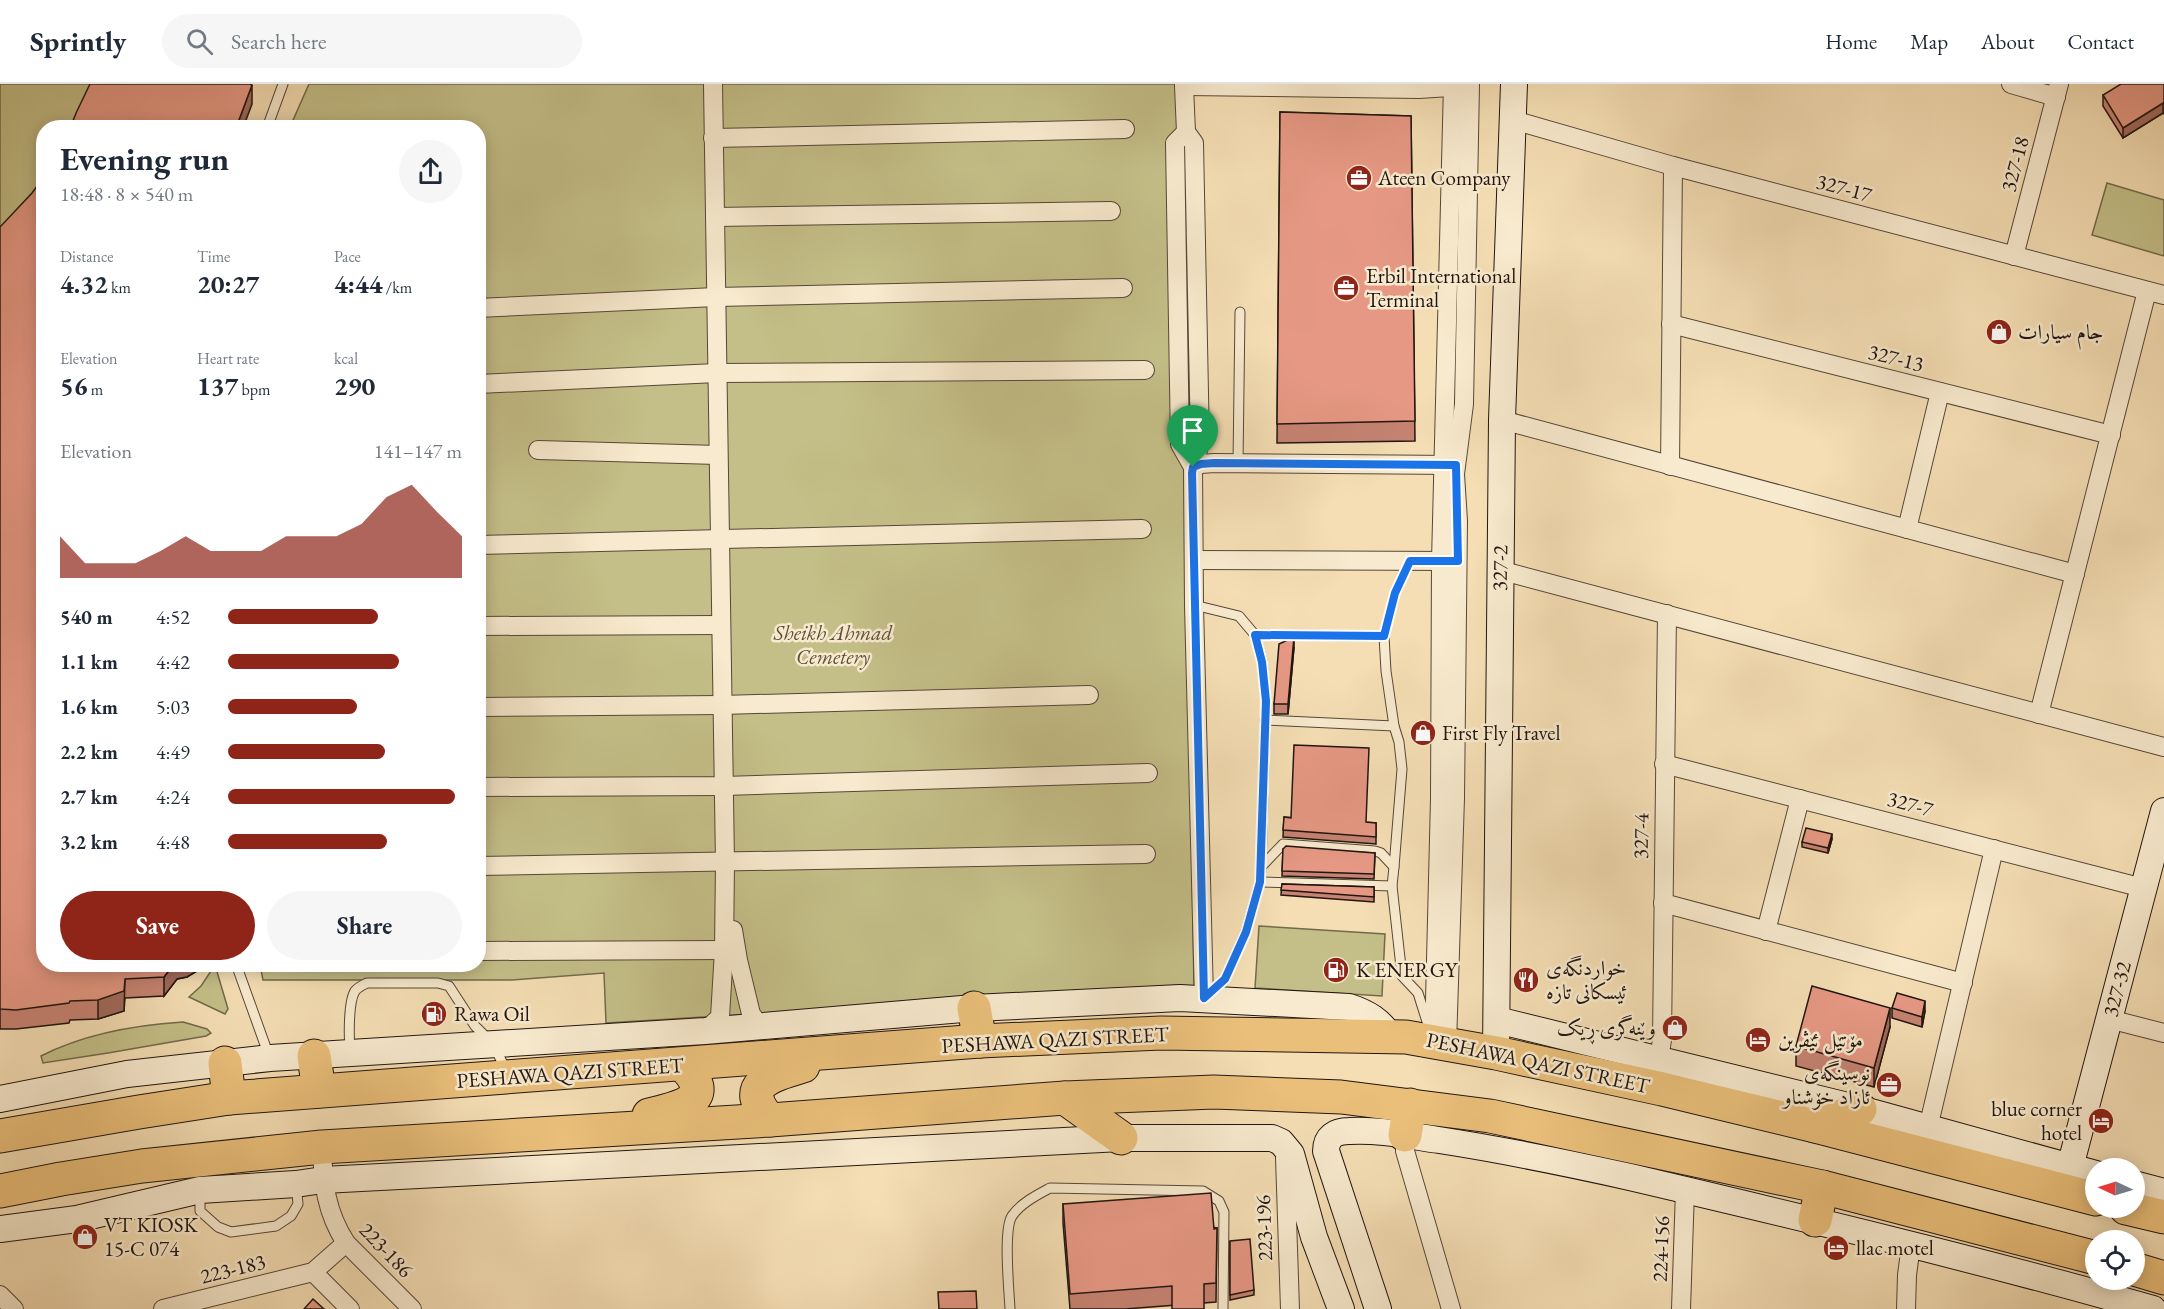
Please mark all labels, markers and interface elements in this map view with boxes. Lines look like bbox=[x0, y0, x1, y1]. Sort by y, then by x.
search box bbox=[162, 14, 582, 68]
text: Sprintly bbox=[30, 23, 126, 59]
icon: search bbox=[183, 25, 216, 58]
text: Search here bbox=[231, 27, 327, 56]
text: Home bbox=[1825, 28, 1877, 55]
text: Map bbox=[1910, 28, 1948, 55]
text: About bbox=[1981, 28, 2034, 55]
text: Contact bbox=[2067, 28, 2134, 55]
street label: 327-18 bbox=[1994, 133, 2035, 194]
text: Evening run bbox=[60, 137, 229, 180]
button: share bbox=[399, 140, 462, 203]
office icon: Ateen Company bbox=[1344, 163, 1374, 193]
place label: Ateen Company bbox=[1377, 164, 1511, 191]
street label: 327-17 bbox=[1814, 167, 1876, 208]
text: 18:48 · 8 × 540 m bbox=[60, 181, 193, 207]
text: Distance bbox=[60, 246, 113, 267]
text: Time bbox=[197, 246, 230, 267]
text: Pace bbox=[334, 246, 361, 267]
place label: Erbil International Terminal bbox=[1366, 262, 1516, 313]
text: 4.32 bbox=[60, 267, 108, 301]
text: 20:27 bbox=[197, 267, 259, 301]
text: 4:44 bbox=[334, 267, 383, 301]
office icon: Erbil International Terminal bbox=[1331, 273, 1361, 303]
text: km bbox=[108, 277, 131, 298]
text: /km bbox=[383, 277, 412, 298]
shop icon: جام سيارات bbox=[1984, 317, 2014, 347]
place label: جام سيارات bbox=[2018, 318, 2103, 350]
street label: 327-13 bbox=[1866, 338, 1927, 377]
text: Elevation bbox=[60, 348, 118, 369]
text: Heart rate bbox=[197, 348, 259, 369]
text: kcal bbox=[334, 348, 358, 369]
text: 56 bbox=[60, 369, 88, 403]
text: 137 bbox=[197, 369, 238, 403]
text: 290 bbox=[334, 369, 375, 403]
text: m bbox=[88, 379, 103, 400]
text: bpm bbox=[238, 379, 270, 400]
pin bbox=[1167, 405, 1218, 467]
icon: arrive bbox=[1176, 414, 1209, 447]
text: Elevation bbox=[60, 438, 132, 464]
text: 141–147 m bbox=[374, 438, 462, 464]
street label: 327-2 bbox=[1486, 545, 1513, 591]
text: 540 m bbox=[60, 604, 113, 630]
text: 4:52 bbox=[156, 604, 190, 630]
park label: Sheikh Ahmad Cemetery bbox=[773, 619, 892, 670]
text: 1.1 km bbox=[60, 649, 118, 675]
text: 4:42 bbox=[156, 649, 190, 675]
text: 1.6 km bbox=[60, 694, 118, 720]
text: 5:03 bbox=[156, 694, 190, 720]
shop icon: First Fly Travel bbox=[1408, 718, 1438, 748]
place label: First Fly Travel bbox=[1442, 719, 1561, 746]
text: 2.2 km bbox=[60, 739, 118, 765]
text: 4:49 bbox=[156, 739, 190, 765]
text: 2.7 km bbox=[60, 784, 118, 810]
text: 4:24 bbox=[156, 784, 190, 810]
street label: 327-7 bbox=[1884, 785, 1937, 823]
street label: 327-4 bbox=[1627, 812, 1654, 859]
text: 3.2 km bbox=[60, 829, 118, 855]
text: 4:48 bbox=[156, 829, 190, 855]
button: Save bbox=[60, 891, 255, 960]
button: Share bbox=[267, 891, 462, 960]
place label: خواردنگەی ئیسکانی تازە bbox=[1546, 954, 1628, 1005]
fuel station icon: K ENERGY bbox=[1321, 955, 1351, 985]
place label: K ENERGY bbox=[1356, 956, 1459, 983]
street label: 327-32 bbox=[2096, 958, 2137, 1019]
restaurant icon: خواردنگەی ئیسکانی تازە bbox=[1511, 965, 1541, 995]
fuel station icon: Rawa Oil bbox=[419, 999, 449, 1029]
place label: Rawa Oil bbox=[454, 1000, 530, 1027]
shop icon: وێنەگری ڕیک bbox=[1660, 1013, 1690, 1043]
place label: وێنەگری ڕیک bbox=[1557, 1014, 1656, 1045]
street label: PESHAWA QAZI STREET bbox=[941, 1020, 1170, 1060]
hotel icon: مۆتێل ئێڤرین bbox=[1743, 1025, 1773, 1055]
street label: PESHAWA QAZI STREET bbox=[1424, 1026, 1653, 1101]
place label: مۆتێل ئێڤرین bbox=[1778, 1026, 1863, 1055]
street label: PESHAWA QAZI STREET bbox=[456, 1051, 685, 1095]
place label: نوسینگەی ئازاد خۆشناو bbox=[1781, 1059, 1871, 1110]
office icon: نوسینگەی ئازاد خۆشناو bbox=[1874, 1070, 1904, 1100]
place label: blue corner hotel bbox=[1991, 1095, 2082, 1146]
hotel icon: blue corner hotel bbox=[2086, 1106, 2116, 1136]
north arrow bbox=[2085, 1158, 2145, 1218]
map controls bbox=[2085, 1158, 2145, 1290]
street label: 223-196 bbox=[1249, 1194, 1278, 1262]
place label: VT KIOSK 15-C 074 bbox=[104, 1211, 199, 1262]
street label: 224-156 bbox=[1646, 1215, 1675, 1283]
street label: 223-186 bbox=[354, 1216, 419, 1283]
shop icon: VT KIOSK 15-C 074 bbox=[70, 1222, 100, 1252]
button: locate bbox=[2085, 1230, 2145, 1290]
hotel icon: llac motel bbox=[1821, 1233, 1851, 1263]
place label: llac motel bbox=[1856, 1234, 1934, 1261]
street label: 223-183 bbox=[197, 1247, 268, 1290]

